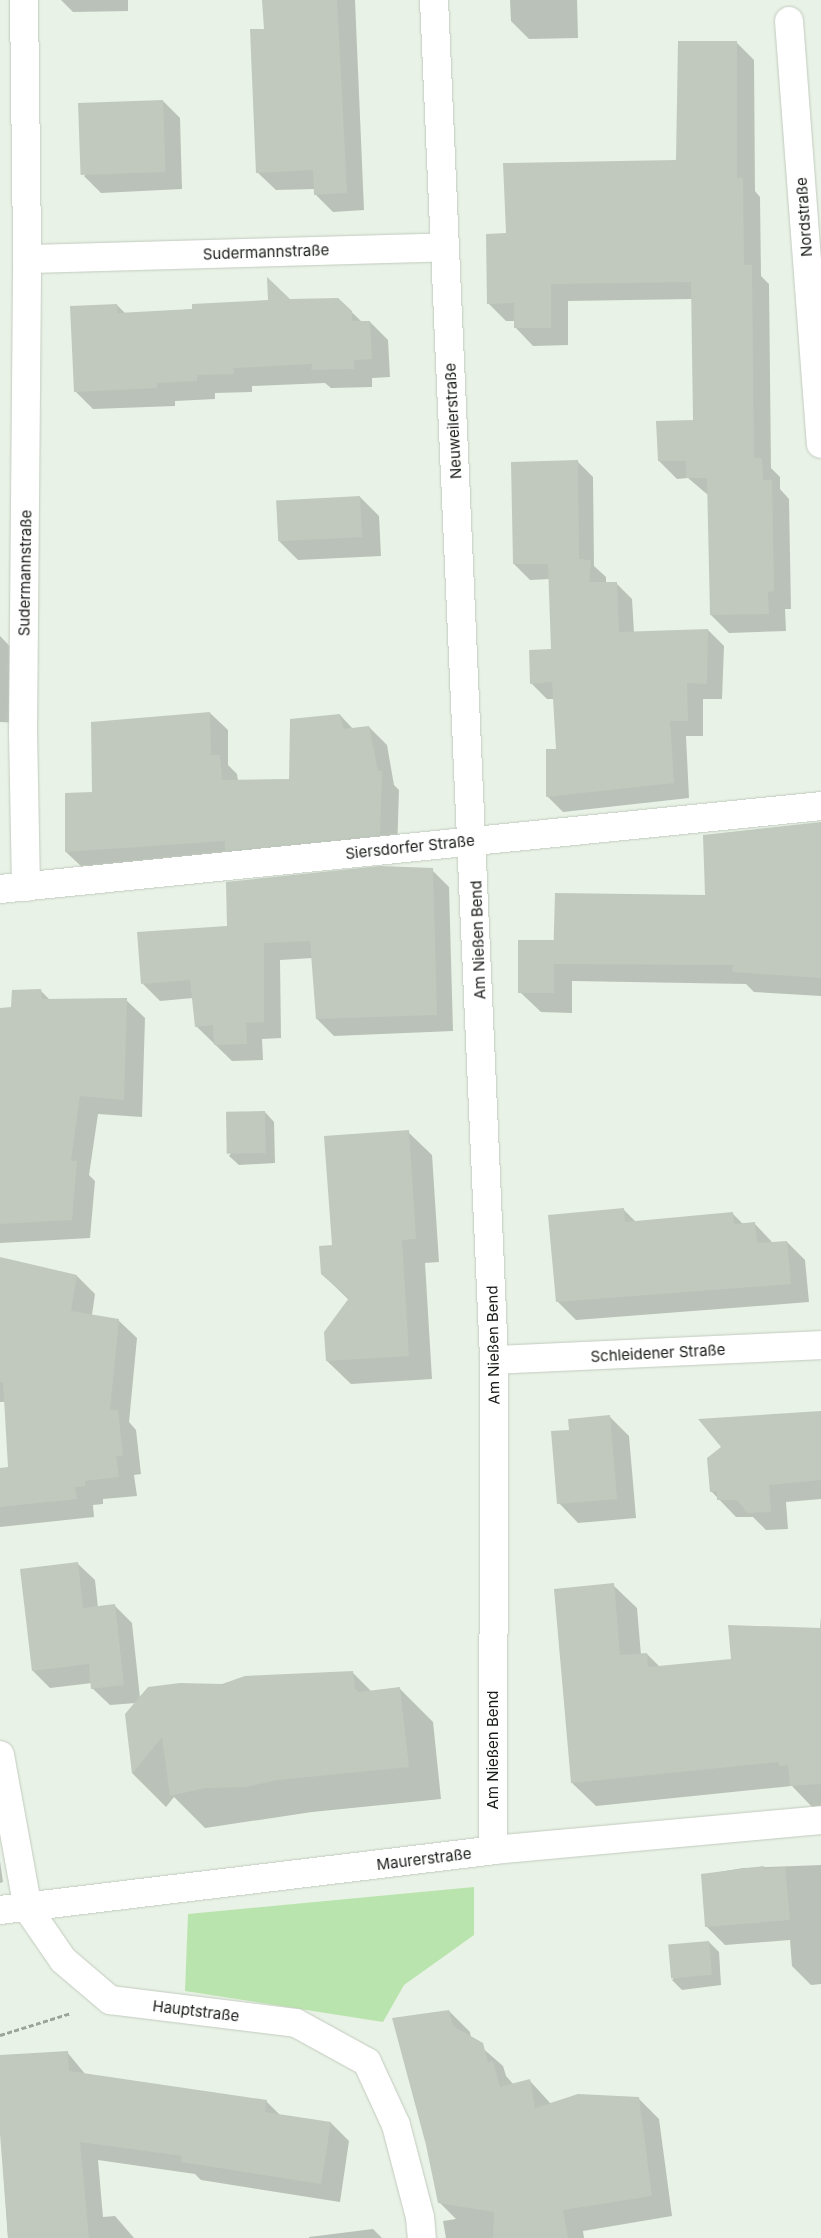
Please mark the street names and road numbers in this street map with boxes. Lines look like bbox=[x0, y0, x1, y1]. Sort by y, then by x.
street label: Nordstraße bbox=[792, 177, 816, 257]
street label: Sudermannstraße bbox=[202, 241, 330, 263]
street label: Neuweilerstraße bbox=[441, 363, 465, 479]
street label: Sudermannstraße bbox=[15, 510, 35, 636]
street label: Siersdorfer Straße bbox=[344, 831, 476, 863]
street label: Am Nießen Bend bbox=[467, 880, 489, 1000]
street label: Am Nießen Bend bbox=[483, 1285, 503, 1405]
street label: Schleidener Straße bbox=[590, 1340, 726, 1366]
street label: Am Nießen Bend bbox=[484, 1690, 502, 1810]
street label: Maurerstraße bbox=[376, 1844, 472, 1874]
street label: Hauptstraße bbox=[152, 1997, 240, 2025]

